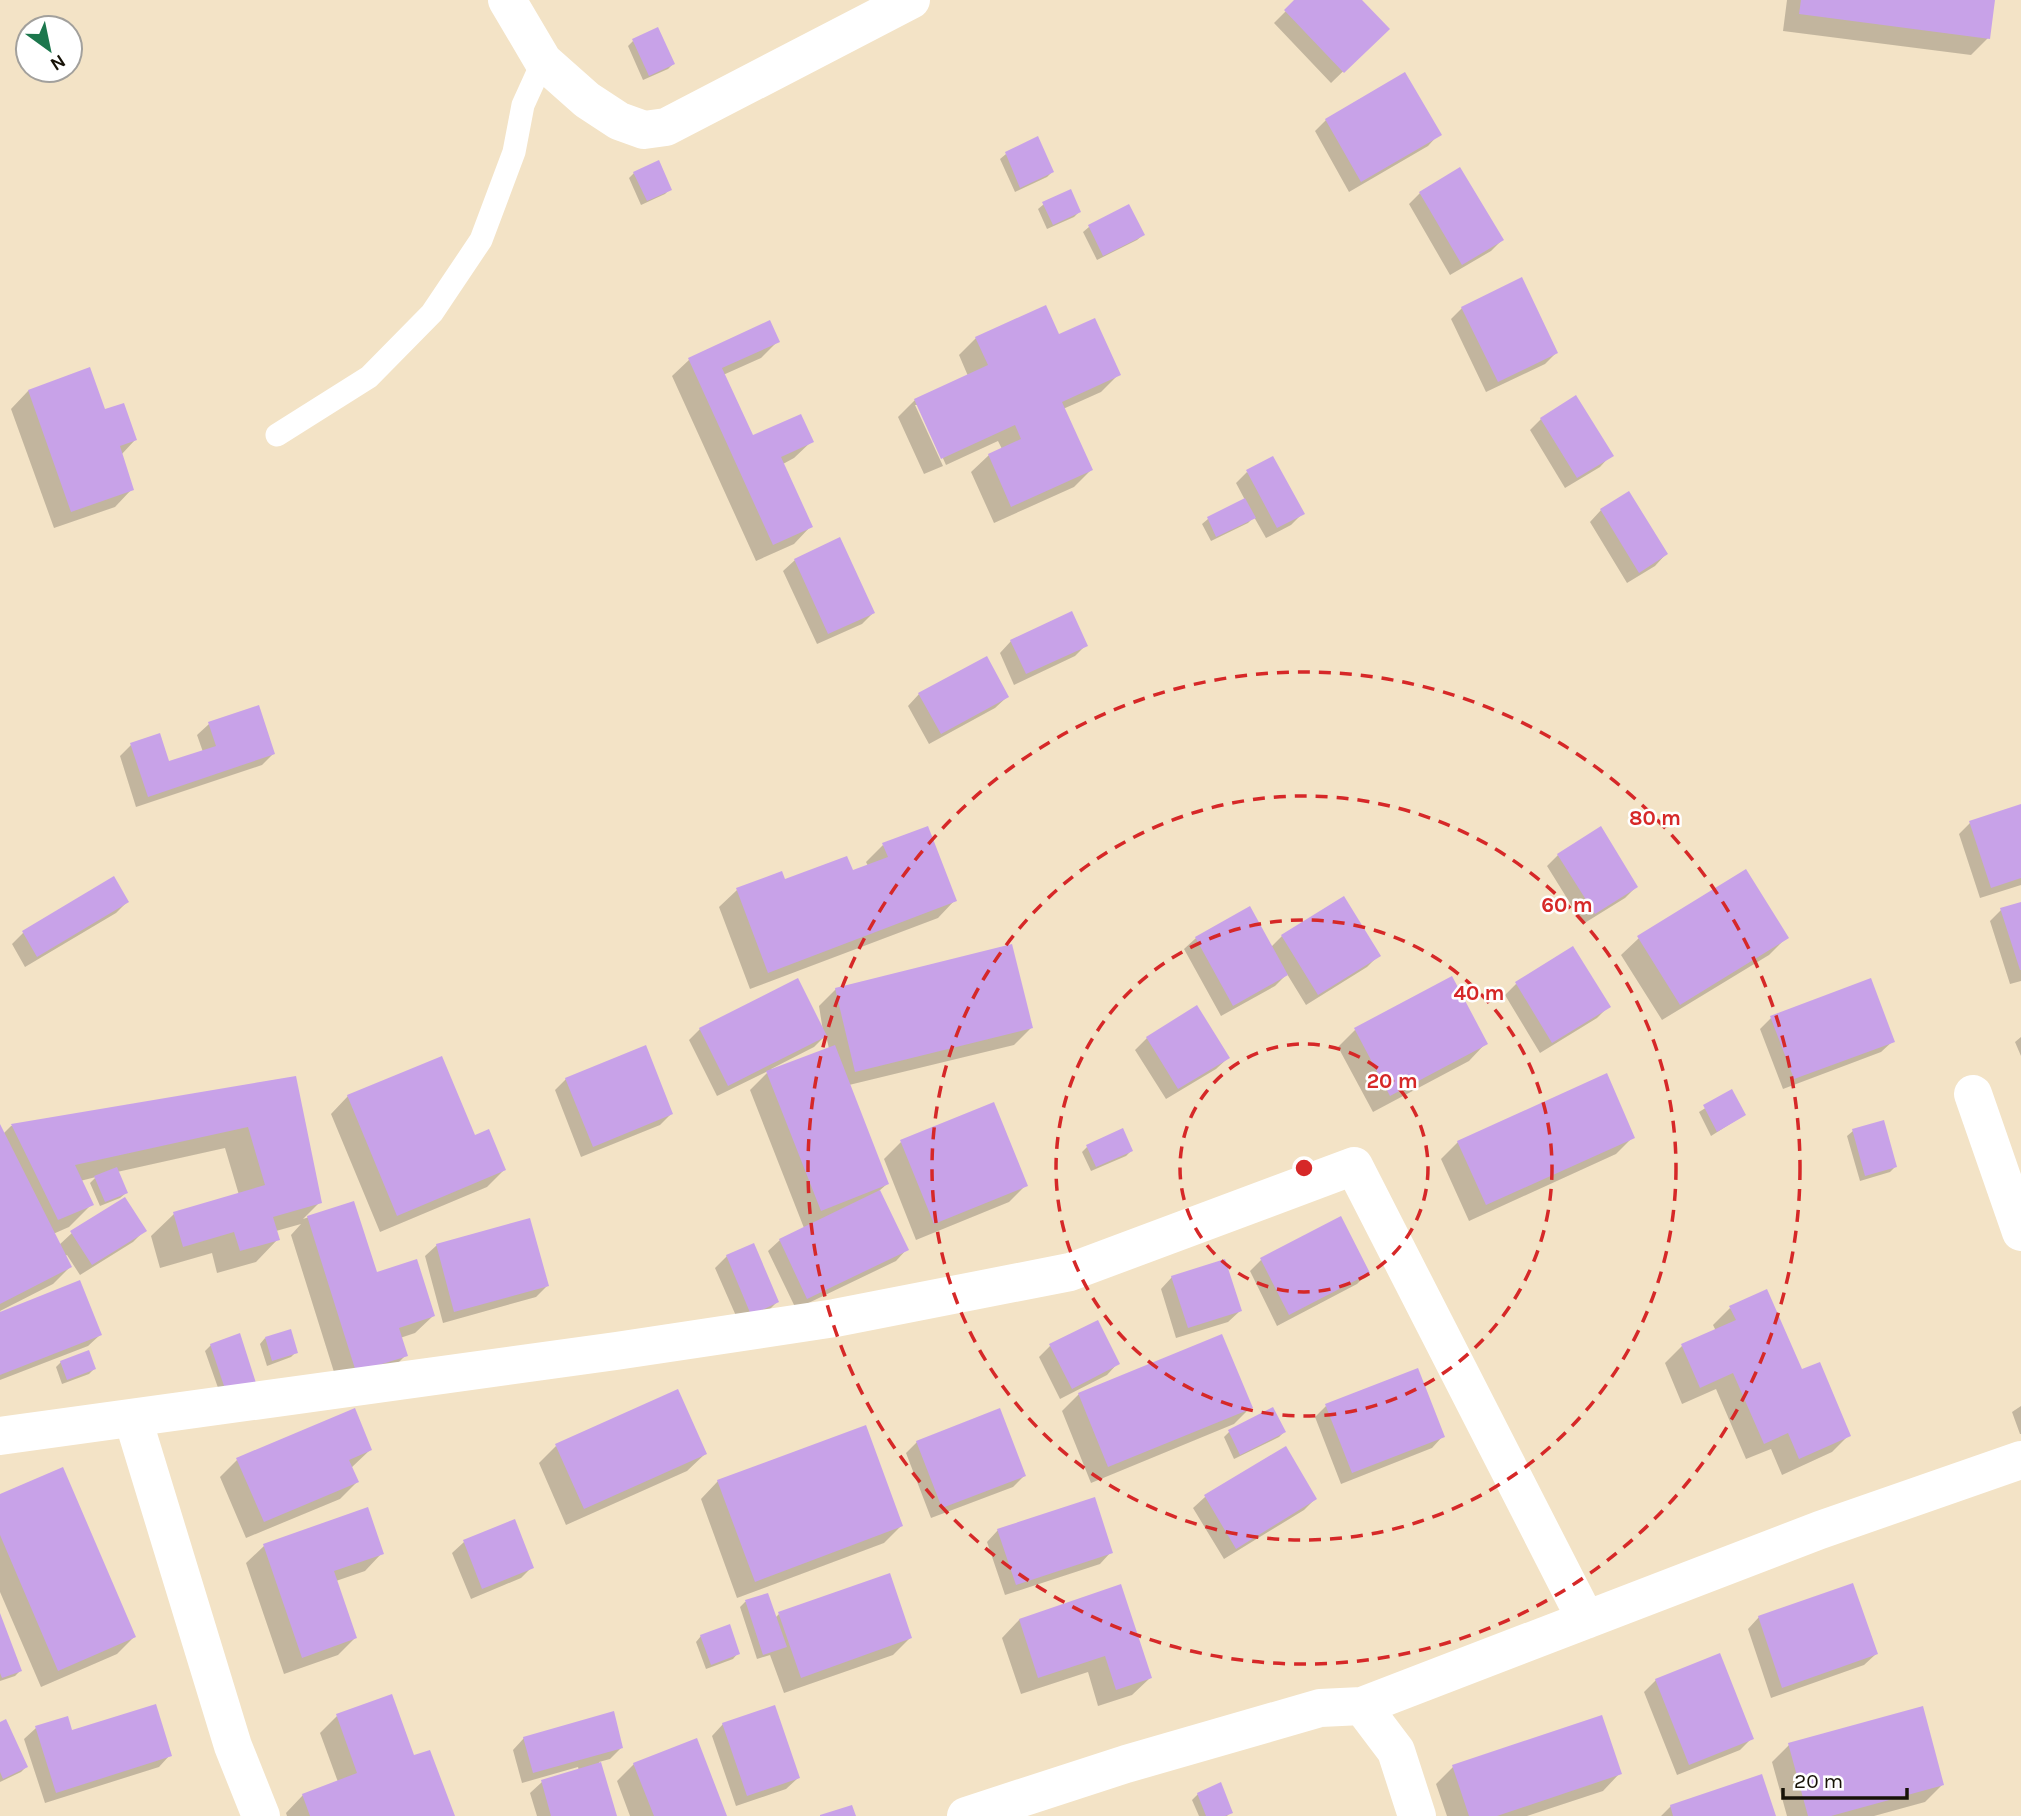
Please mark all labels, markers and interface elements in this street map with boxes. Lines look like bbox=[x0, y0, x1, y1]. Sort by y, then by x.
north arrow bbox=[14, 14, 84, 84]
text: N bbox=[46, 49, 69, 75]
text: 80 m bbox=[1629, 806, 1681, 830]
text: 60 m bbox=[1541, 893, 1593, 917]
text: 40 m bbox=[1453, 981, 1505, 1005]
text: 20 m bbox=[1366, 1069, 1418, 1093]
centre of rings bbox=[1292, 1156, 1316, 1180]
scale bar bbox=[1783, 1756, 1907, 1800]
text: 20 m bbox=[1794, 1769, 1843, 1793]

